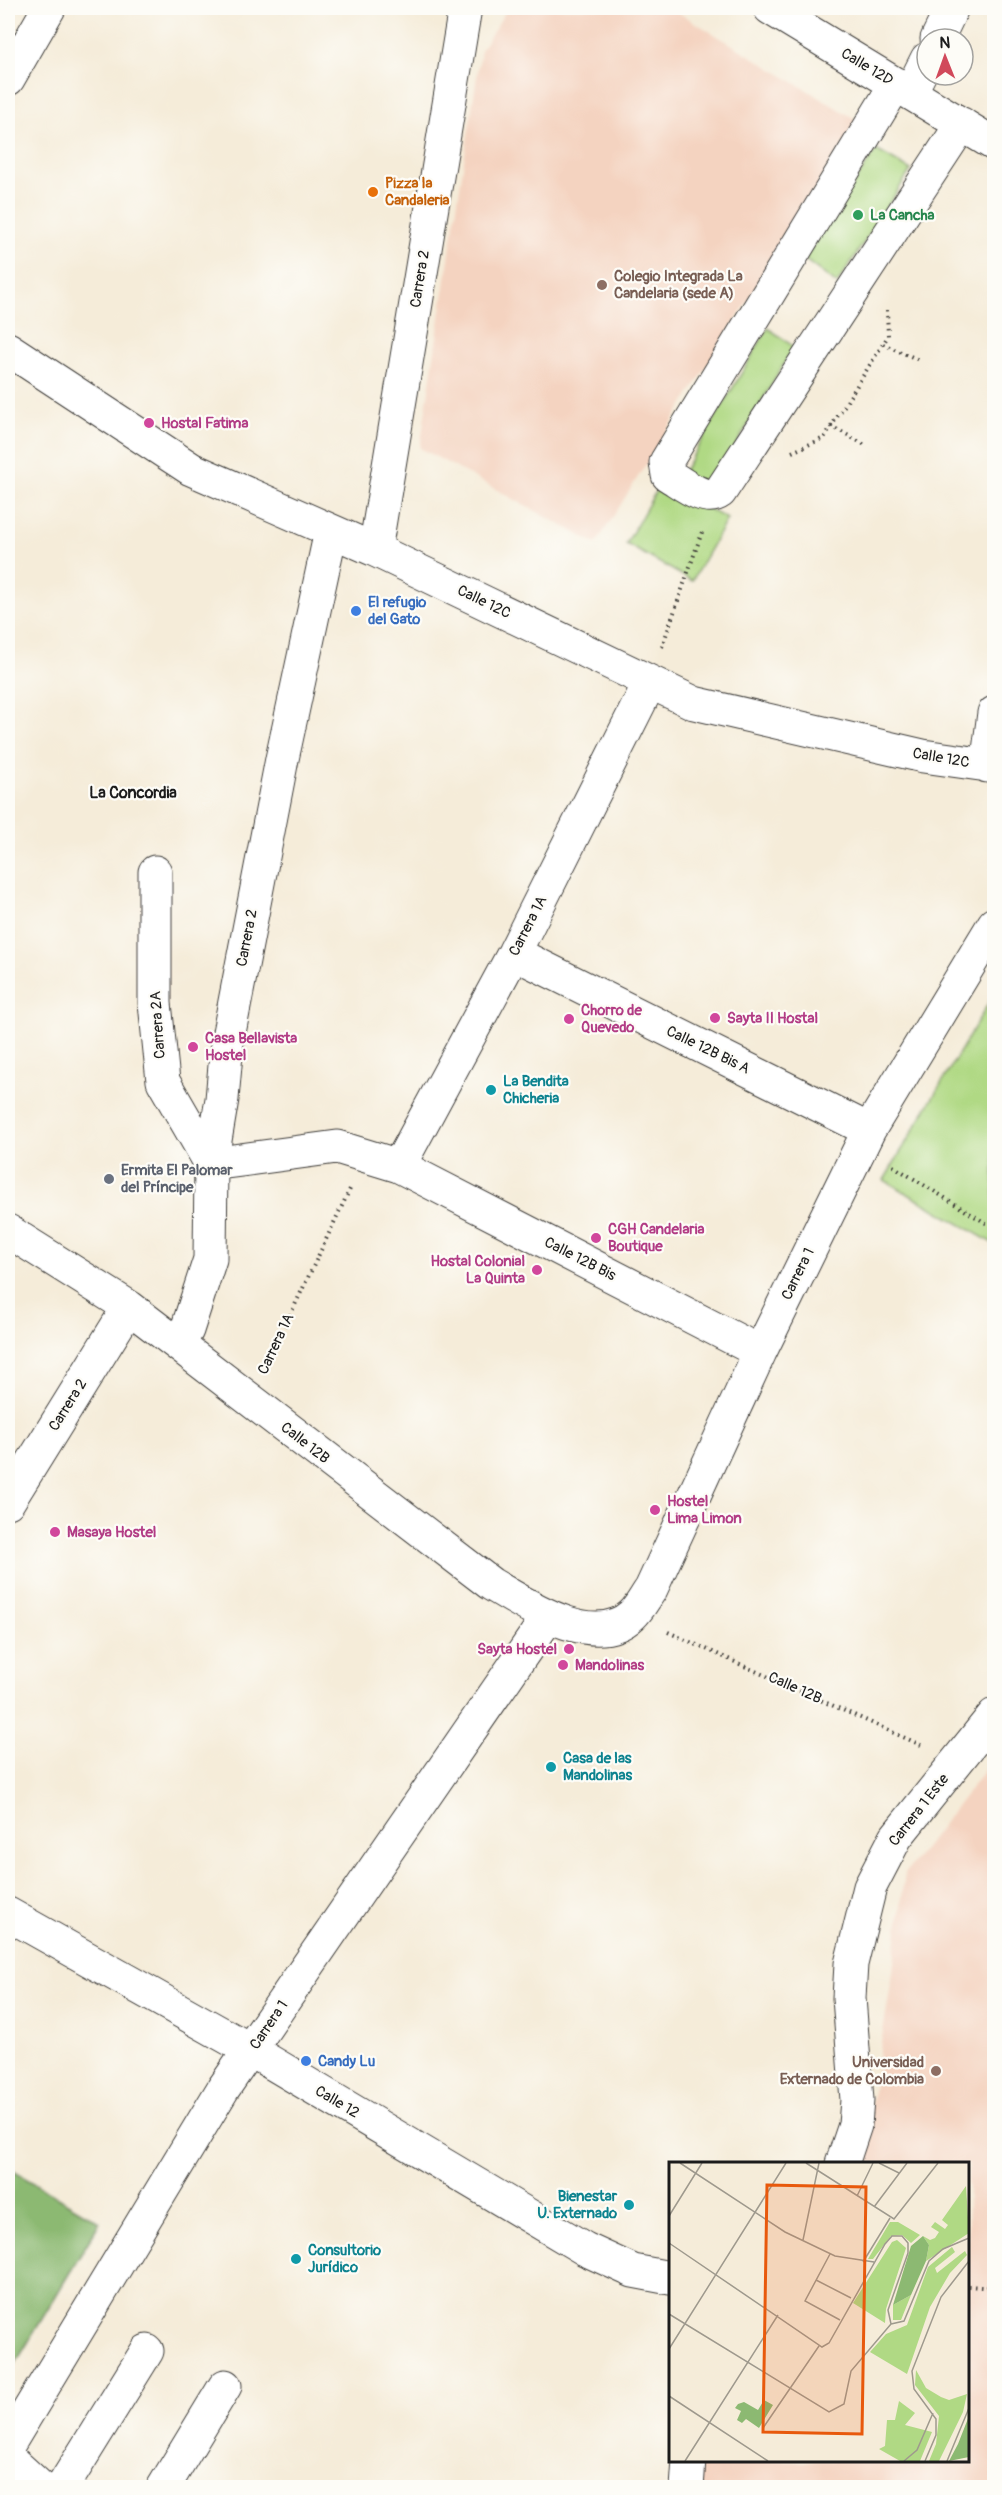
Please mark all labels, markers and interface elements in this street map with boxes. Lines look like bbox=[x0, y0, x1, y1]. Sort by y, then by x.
north arrow bbox=[915, 27, 975, 87]
text: N bbox=[939, 33, 951, 53]
street label: Calle 12D bbox=[837, 44, 897, 90]
place label: Pizza la Candaleria bbox=[385, 174, 450, 210]
marker: Pizza la Candaleria bbox=[366, 185, 380, 199]
place label: La Cancha bbox=[870, 206, 935, 225]
marker: La Cancha bbox=[851, 208, 865, 222]
street label: Carrera 2 bbox=[406, 249, 434, 309]
place label: Colegio Integrada La Candelaria (sede A) bbox=[614, 267, 743, 303]
marker: Colegio Integrada La Candelaria (sede A) bbox=[595, 278, 609, 292]
place label: Hostal Fatima bbox=[161, 414, 248, 433]
marker: Hostal Fatima bbox=[142, 416, 156, 430]
street label: Calle 12C bbox=[454, 581, 514, 623]
place label: El refugio del Gato bbox=[368, 593, 426, 629]
marker: El refugio del Gato bbox=[349, 604, 363, 618]
street label: Calle 12C bbox=[911, 744, 971, 772]
district label: La Concordia bbox=[89, 783, 177, 803]
street label: Carrera 1A bbox=[505, 892, 551, 959]
street label: Carrera 2 bbox=[232, 908, 262, 968]
street label: Carrera 2A bbox=[146, 990, 170, 1059]
place label: Chorro de Quevedo bbox=[581, 1001, 643, 1037]
place label: Sayta II Hostal bbox=[727, 1009, 818, 1028]
marker: Sayta II Hostal bbox=[708, 1011, 722, 1025]
marker: Chorro de Quevedo bbox=[562, 1012, 576, 1026]
street label: Calle 12B Bis A bbox=[663, 1022, 753, 1079]
place label: Casa Bellavista Hostel bbox=[205, 1029, 297, 1065]
marker: Casa Bellavista Hostel bbox=[186, 1040, 200, 1054]
place label: La Bendita Chicheria bbox=[503, 1072, 569, 1108]
marker: La Bendita Chicheria bbox=[484, 1083, 498, 1097]
place label: Ermita El Palomar del Príncipe bbox=[121, 1161, 233, 1197]
marker: Ermita El Palomar del Príncipe bbox=[102, 1172, 116, 1186]
place label: CGH Candelaria Boutique bbox=[608, 1220, 704, 1256]
marker: CGH Candelaria Boutique bbox=[589, 1231, 603, 1245]
street label: Calle 12B Bis bbox=[541, 1233, 619, 1285]
street label: Carrera 1 bbox=[777, 1245, 819, 1303]
place label: Hostal Colonial La Quinta bbox=[430, 1252, 525, 1288]
marker: Hostal Colonial La Quinta bbox=[530, 1263, 544, 1277]
street label: Carrera 1A bbox=[254, 1310, 299, 1378]
street label: Carrera 2 bbox=[45, 1375, 91, 1435]
street label: Calle 12B bbox=[277, 1418, 333, 1468]
place label: Hostel Lima Limon bbox=[667, 1492, 742, 1528]
marker: Hostel Lima Limon bbox=[648, 1503, 662, 1517]
place label: Masaya Hostel bbox=[67, 1523, 156, 1542]
marker: Masaya Hostel bbox=[48, 1525, 62, 1539]
place label: Sayta Hostel bbox=[477, 1640, 557, 1659]
marker: Sayta Hostel bbox=[562, 1642, 576, 1656]
place label: Mandolinas bbox=[575, 1656, 644, 1675]
marker: Mandolinas bbox=[556, 1658, 570, 1672]
street label: Calle 12B bbox=[765, 1668, 825, 1708]
place label: Casa de las Mandolinas bbox=[563, 1749, 632, 1785]
marker: Casa de las Mandolinas bbox=[544, 1760, 558, 1774]
street label: Carrera 1 Este bbox=[885, 1770, 954, 1850]
street label: Carrera 1 bbox=[246, 1997, 292, 2053]
place label: Candy Lu bbox=[318, 2052, 376, 2071]
place label: Universidad Externado de Colombia bbox=[780, 2053, 924, 2089]
marker: Candy Lu bbox=[299, 2054, 313, 2068]
marker: Universidad Externado de Colombia bbox=[929, 2064, 943, 2078]
street label: Calle 12 bbox=[311, 2081, 363, 2123]
inset map bbox=[669, 2162, 969, 2462]
place label: Bienestar U. Externado bbox=[537, 2187, 618, 2223]
marker: Bienestar U. Externado bbox=[622, 2198, 636, 2212]
place label: Consultorio Jurídico bbox=[308, 2241, 381, 2277]
marker: Consultorio Jurídico bbox=[289, 2252, 303, 2266]

